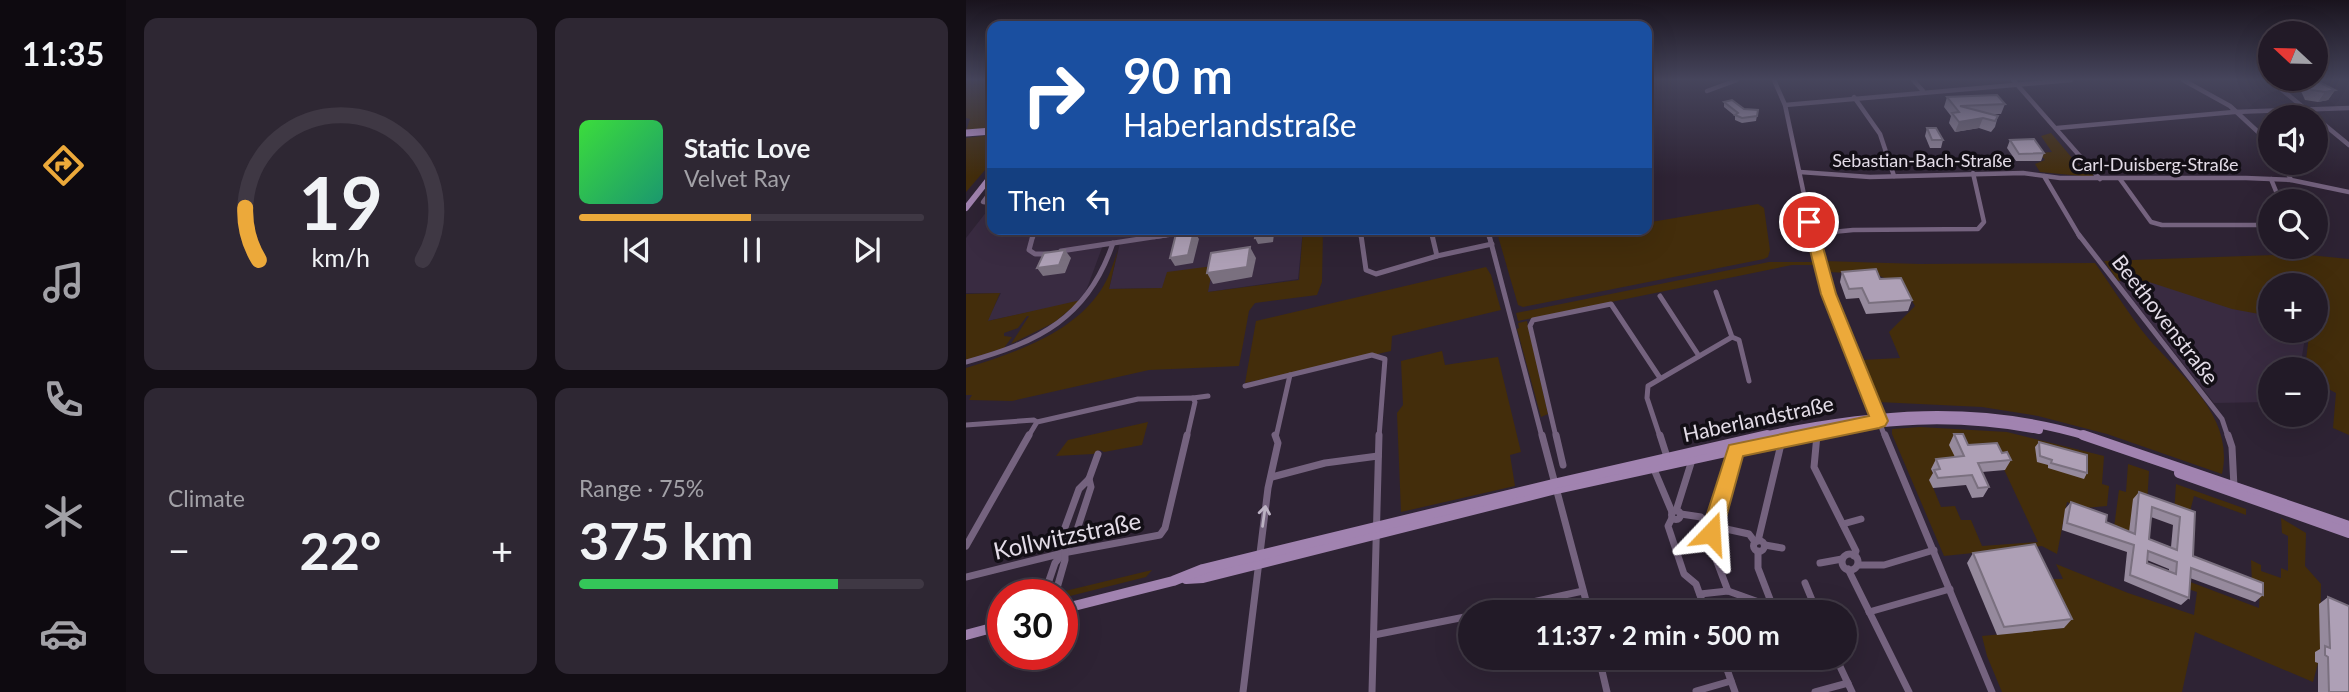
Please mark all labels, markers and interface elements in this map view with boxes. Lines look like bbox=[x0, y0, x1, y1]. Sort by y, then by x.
north arrow bbox=[2258, 21, 2328, 91]
map controls bbox=[2258, 21, 2328, 427]
text: 11:35 bbox=[22, 34, 104, 73]
text: 90 m bbox=[1123, 46, 1233, 104]
icon: right bbox=[1008, 49, 1099, 140]
text: Haberlandstraße bbox=[1123, 105, 1357, 144]
button: sound bbox=[2258, 105, 2328, 175]
text: Static Love bbox=[684, 132, 811, 164]
icon: directions bbox=[39, 141, 88, 190]
street label: Sebastian-Bach-Straße bbox=[1832, 149, 2012, 171]
street label: Carl-Duisberg-Straße bbox=[2071, 153, 2239, 175]
text: 19 bbox=[298, 159, 383, 247]
text: Velvet Ray bbox=[684, 164, 790, 192]
icon: left bbox=[1080, 182, 1118, 220]
text: Then bbox=[1008, 185, 1066, 217]
button: search bbox=[2258, 189, 2328, 259]
pin bbox=[1779, 192, 1839, 252]
icon: arrive bbox=[1790, 203, 1828, 241]
icon: previous bbox=[618, 231, 656, 269]
icon: pause bbox=[733, 231, 771, 269]
icon: next bbox=[848, 231, 886, 269]
text: km/h bbox=[311, 242, 370, 272]
street label: Beethovenstraße bbox=[2108, 249, 2224, 389]
icon: music bbox=[39, 258, 88, 307]
button: + bbox=[2258, 273, 2328, 343]
button: − bbox=[2258, 357, 2328, 427]
icon: phone bbox=[39, 375, 88, 424]
street label: Haberlandstraße bbox=[1680, 390, 1836, 446]
text: Range · 75% bbox=[579, 474, 704, 502]
text: Climate bbox=[168, 484, 245, 512]
icon: climate bbox=[39, 492, 88, 541]
position arrow bbox=[1674, 496, 1748, 570]
street label: Kollwitzstraße bbox=[991, 505, 1143, 565]
one-way arrow bbox=[1257, 505, 1270, 528]
text: 375 km bbox=[579, 509, 753, 571]
text: 22° bbox=[300, 519, 381, 581]
text: − bbox=[168, 527, 190, 573]
text: + bbox=[491, 527, 513, 573]
speed limit sign: 30 bbox=[987, 579, 1078, 670]
icon: car bbox=[39, 609, 88, 658]
text: 11:37 · 2 min · 500 m bbox=[1535, 619, 1780, 651]

